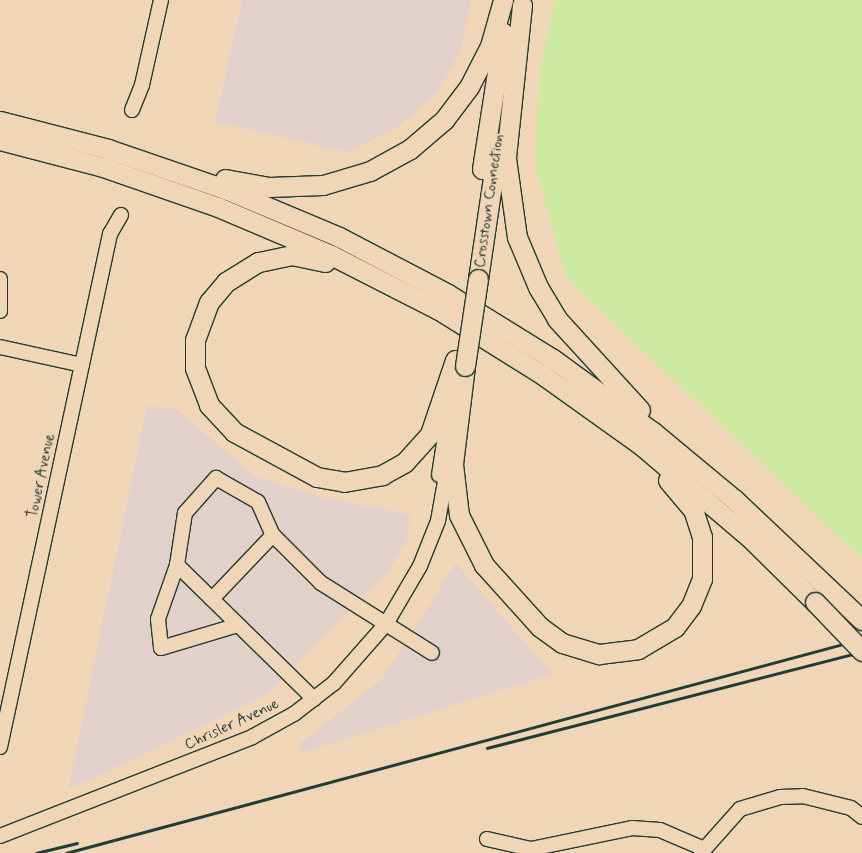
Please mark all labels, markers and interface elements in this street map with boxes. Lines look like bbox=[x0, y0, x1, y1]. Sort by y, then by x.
street label: Crosstown Connection bbox=[471, 130, 509, 272]
street label: Tower Avenue bbox=[24, 431, 60, 521]
street label: Chrisler Avenue bbox=[181, 695, 283, 755]

